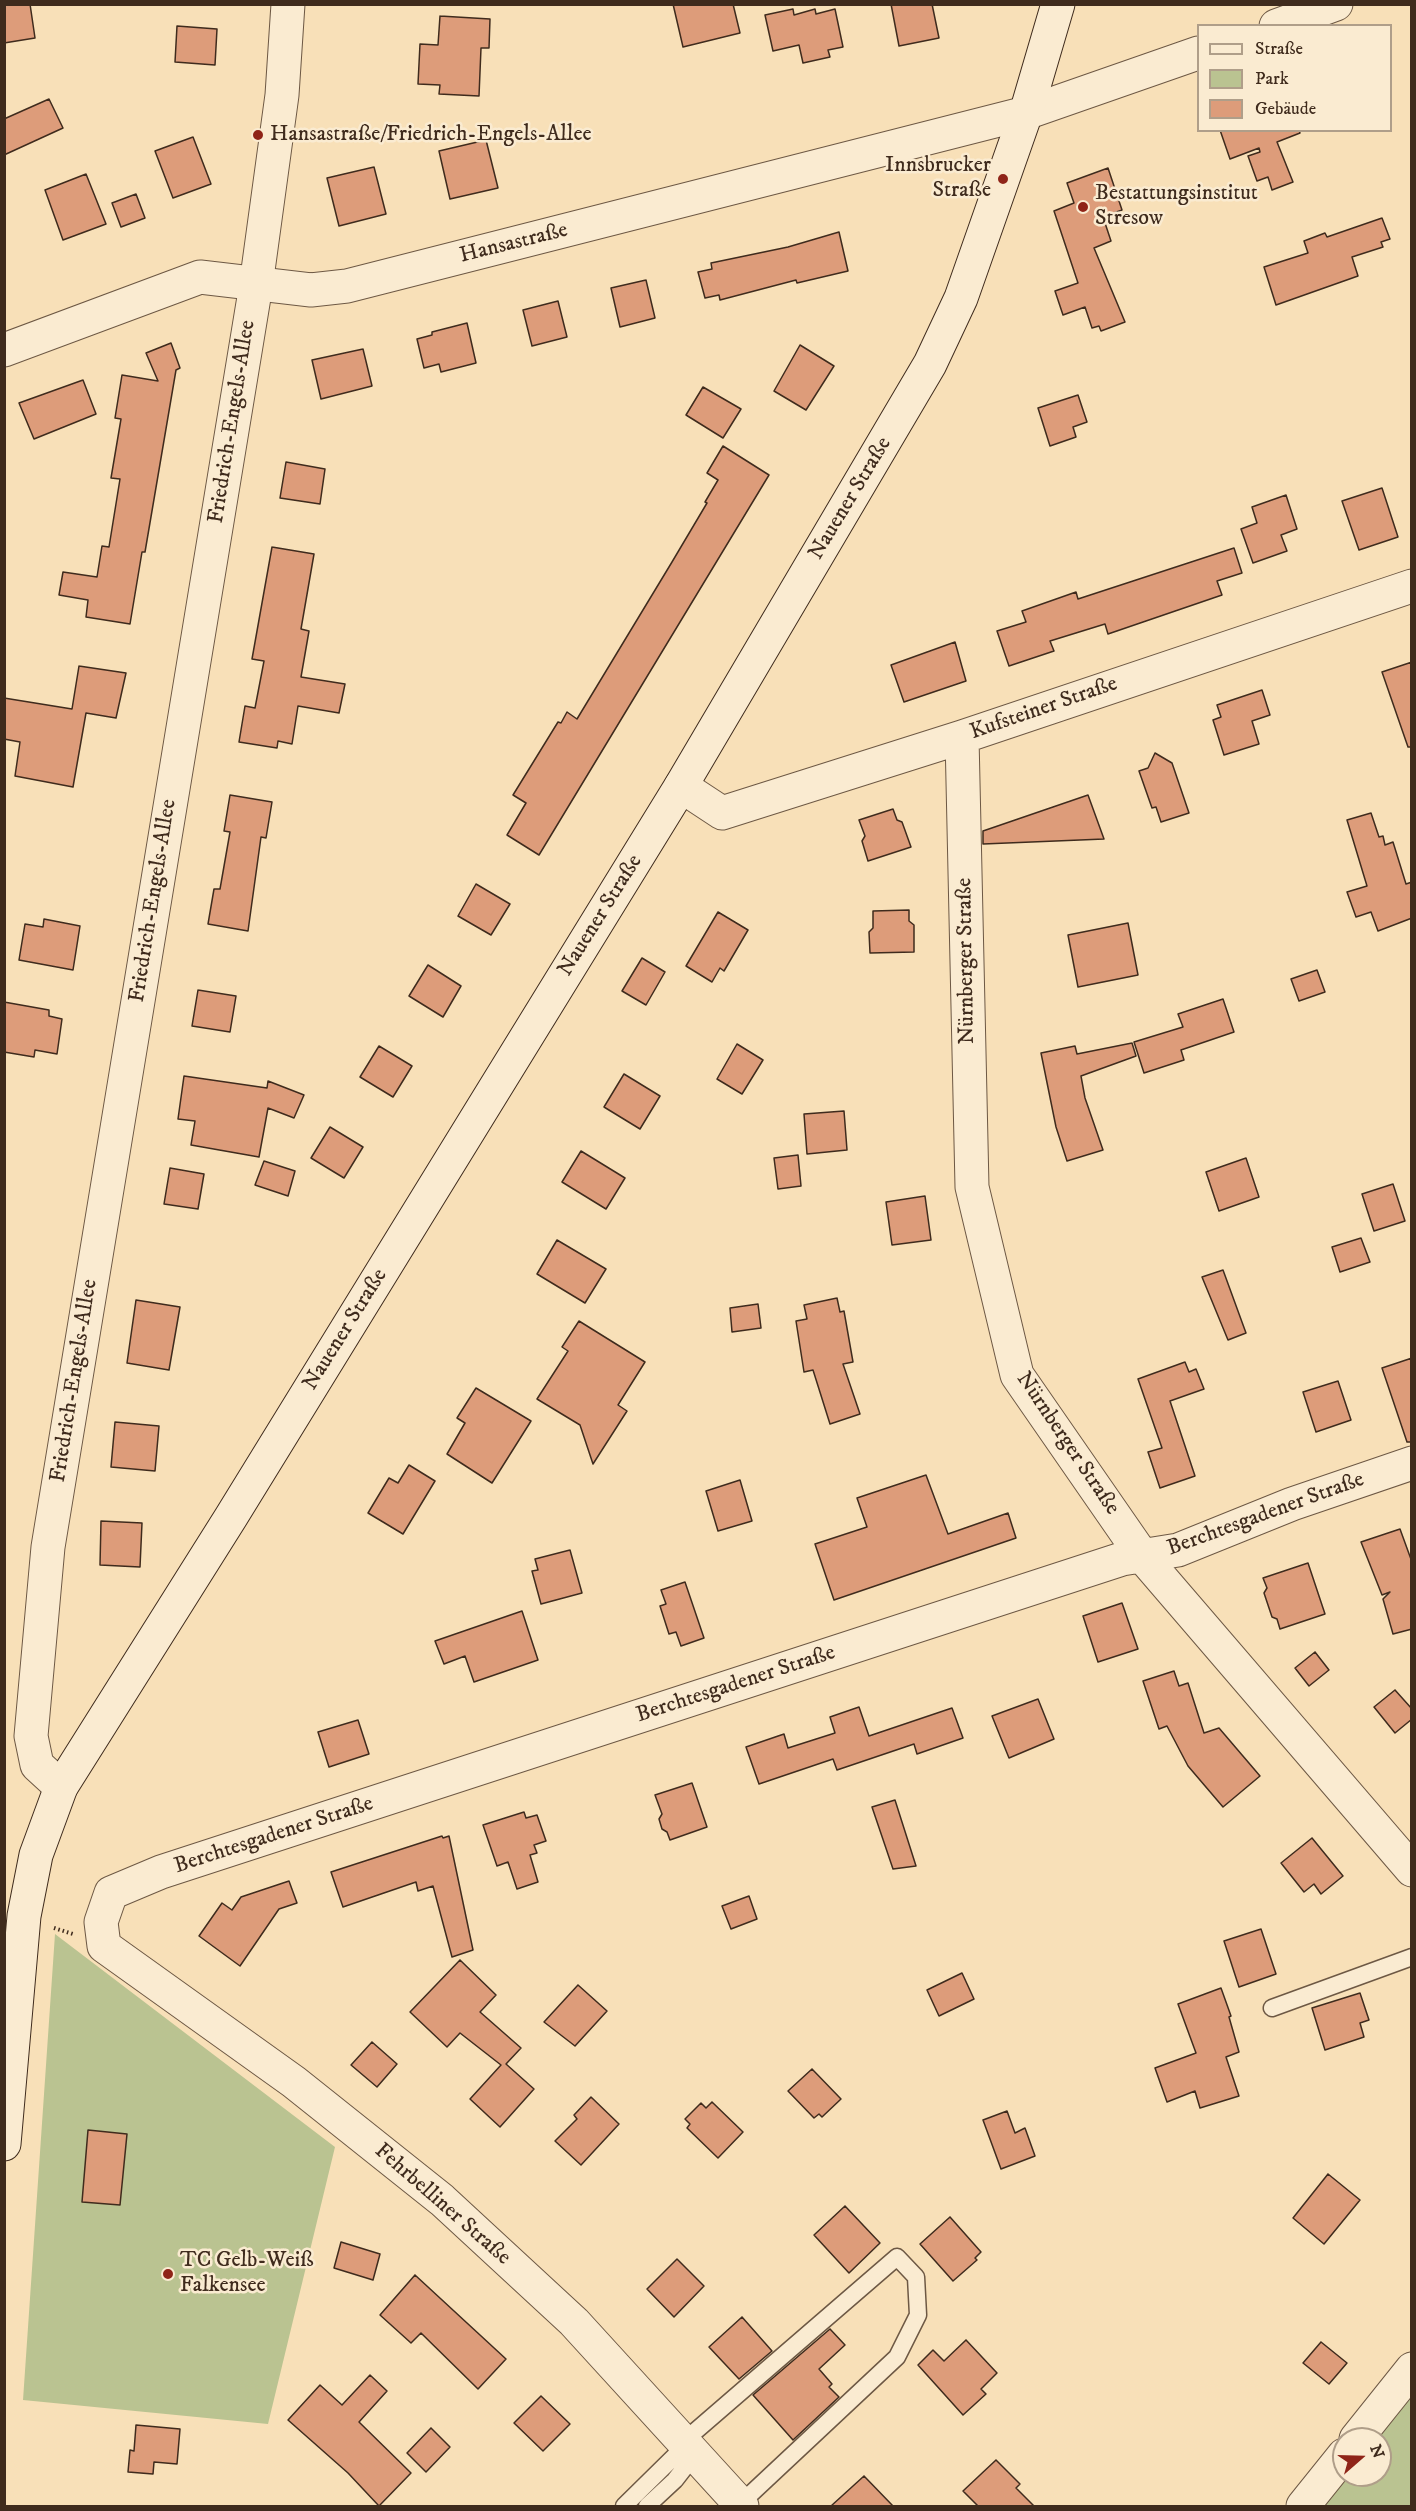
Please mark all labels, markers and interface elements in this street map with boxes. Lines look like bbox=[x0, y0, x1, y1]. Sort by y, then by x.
legend bbox=[1197, 24, 1392, 132]
text: Straße bbox=[1255, 38, 1303, 60]
text: Park bbox=[1255, 68, 1289, 90]
text: Gebäude bbox=[1255, 98, 1316, 120]
place label: Hansastraße/Friedrich-Engels-Allee bbox=[270, 122, 592, 148]
marker: Hansastraße/Friedrich-Engels-Allee bbox=[251, 128, 265, 142]
place label: Innsbrucker Straße bbox=[885, 153, 991, 204]
marker: Innsbrucker Straße bbox=[996, 172, 1010, 186]
place label: Bestattungsinstitut Stresow bbox=[1095, 181, 1258, 232]
marker: Bestattungsinstitut Stresow bbox=[1076, 200, 1090, 214]
street label: Hansastraße bbox=[457, 218, 571, 270]
street label: Friedrich-Engels-Allee bbox=[204, 319, 262, 525]
street label: Nauener Straße bbox=[804, 433, 898, 565]
street label: Kufsteiner Straße bbox=[967, 671, 1121, 747]
street label: Friedrich-Engels-Allee bbox=[125, 798, 183, 1004]
street label: Nauener Straße bbox=[553, 850, 649, 982]
street label: Nürnberger Straße bbox=[952, 877, 982, 1045]
street label: Nauener Straße bbox=[298, 1264, 394, 1396]
street label: Friedrich-Engels-Allee bbox=[46, 1278, 104, 1484]
street label: Nürnberger Straße bbox=[1009, 1368, 1125, 1520]
street label: Berchtesgadener Straße bbox=[1164, 1467, 1368, 1563]
street label: Berchtesgadener Straße bbox=[633, 1640, 839, 1730]
street label: Berchtesgadener Straße bbox=[171, 1791, 377, 1881]
street label: Fehrbelliner Straße bbox=[368, 2139, 516, 2271]
place label: TC Gelb-Weiß Falkensee bbox=[180, 2248, 314, 2300]
marker: TC Gelb-Weiß Falkensee bbox=[161, 2267, 175, 2281]
north arrow bbox=[1332, 2427, 1392, 2487]
text: N bbox=[1365, 2442, 1389, 2461]

